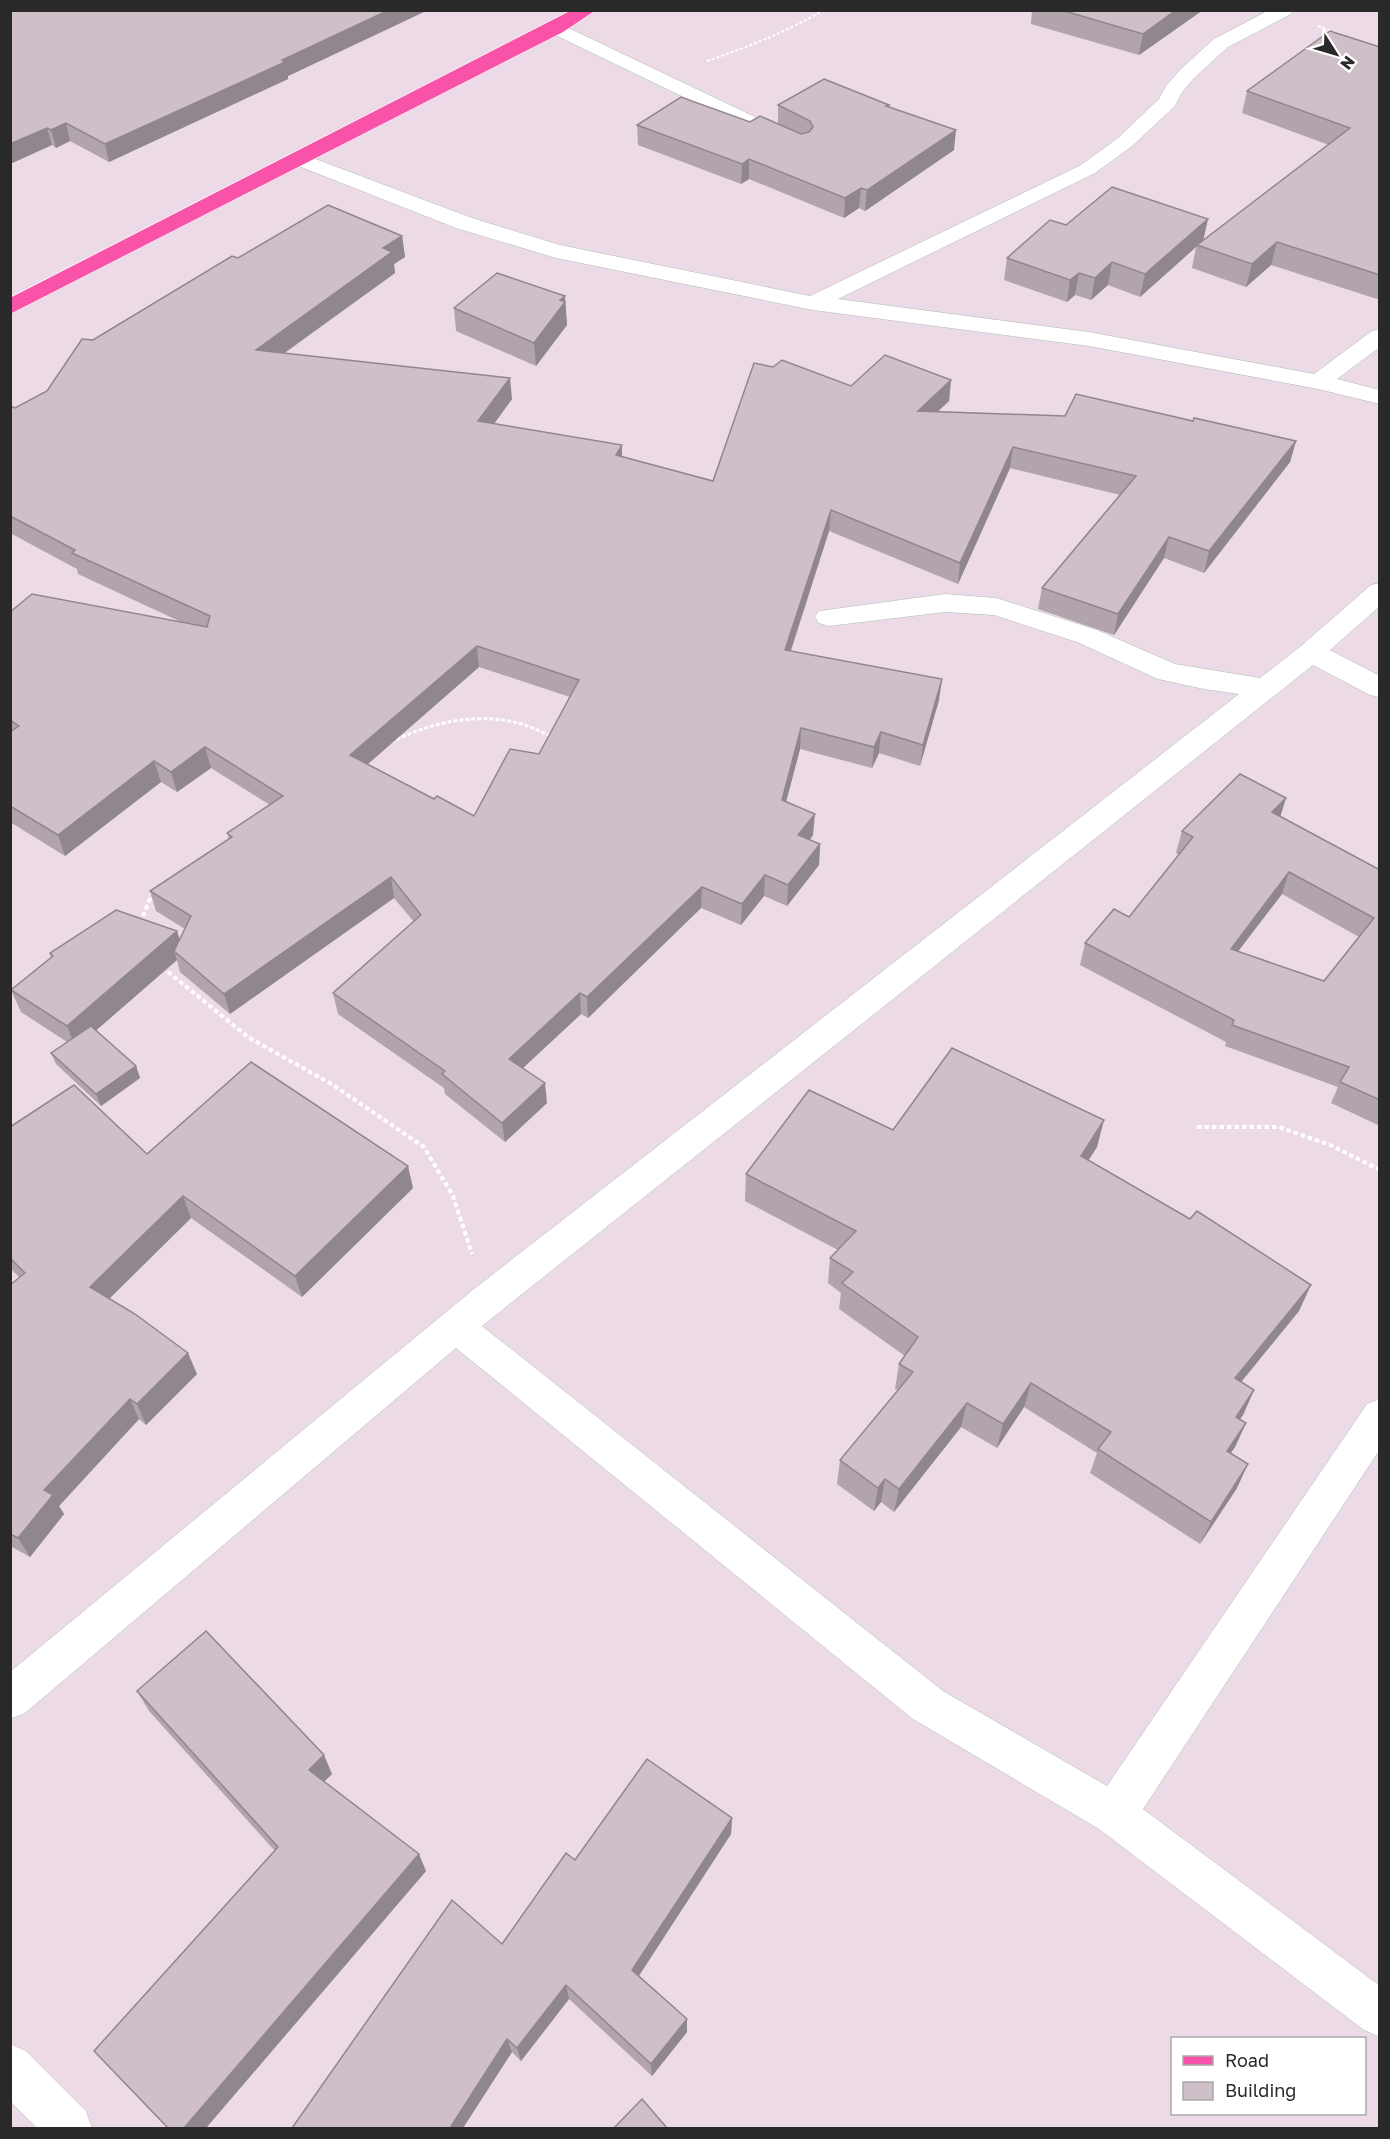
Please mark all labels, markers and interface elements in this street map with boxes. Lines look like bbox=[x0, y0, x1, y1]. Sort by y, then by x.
north arrow bbox=[1306, 24, 1366, 84]
text: N bbox=[1336, 52, 1360, 74]
legend bbox=[1171, 2037, 1366, 2115]
text: Road bbox=[1225, 2049, 1269, 2071]
text: Building bbox=[1225, 2079, 1296, 2101]

